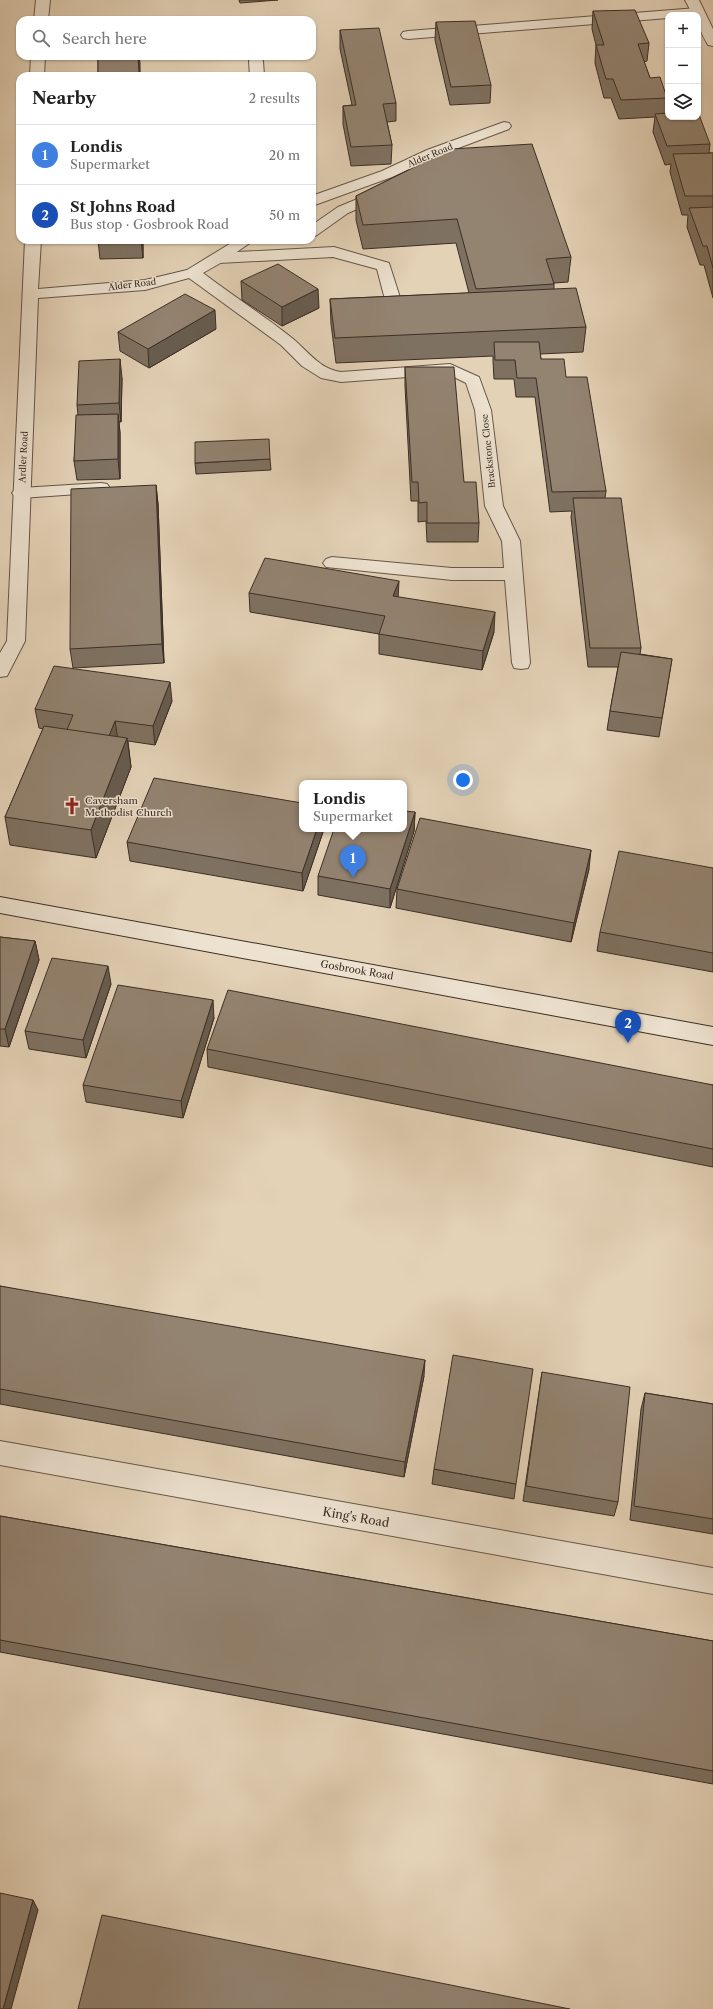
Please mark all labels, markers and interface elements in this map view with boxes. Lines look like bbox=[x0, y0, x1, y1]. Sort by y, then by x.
map controls bbox=[665, 12, 701, 120]
button: + bbox=[665, 12, 701, 48]
search box bbox=[16, 16, 316, 60]
icon: search bbox=[30, 27, 52, 49]
text: Search here bbox=[62, 29, 147, 48]
button: − bbox=[665, 48, 701, 84]
button: layers bbox=[665, 84, 701, 120]
text: Nearby bbox=[32, 88, 96, 108]
text: 2 results bbox=[249, 90, 300, 106]
text: Londis bbox=[70, 137, 123, 156]
street label: Alder Road bbox=[405, 140, 455, 170]
text: 1 bbox=[42, 147, 48, 163]
text: 20 m bbox=[269, 147, 300, 163]
text: Supermarket bbox=[70, 156, 150, 172]
text: St Johns Road bbox=[70, 197, 176, 216]
text: 2 bbox=[41, 207, 49, 223]
text: 50 m bbox=[269, 207, 300, 223]
text: Bus stop · Gosbrook Road bbox=[70, 216, 229, 232]
street label: Alder Road bbox=[106, 276, 157, 293]
street label: Brackstone Close bbox=[479, 413, 497, 489]
street label: Ardler Road bbox=[16, 430, 30, 484]
your location bbox=[453, 770, 473, 790]
popup bbox=[299, 780, 407, 832]
text: Londis bbox=[313, 789, 366, 808]
place label: Caversham Methodist Church bbox=[85, 794, 172, 819]
church icon: Caversham Methodist Church bbox=[62, 796, 82, 816]
text: Supermarket bbox=[313, 808, 393, 824]
pin: 1 bbox=[340, 845, 366, 878]
street label: Gosbrook Road bbox=[319, 957, 395, 983]
pin: 2 bbox=[615, 1010, 641, 1043]
street label: King's Road bbox=[321, 1504, 391, 1530]

